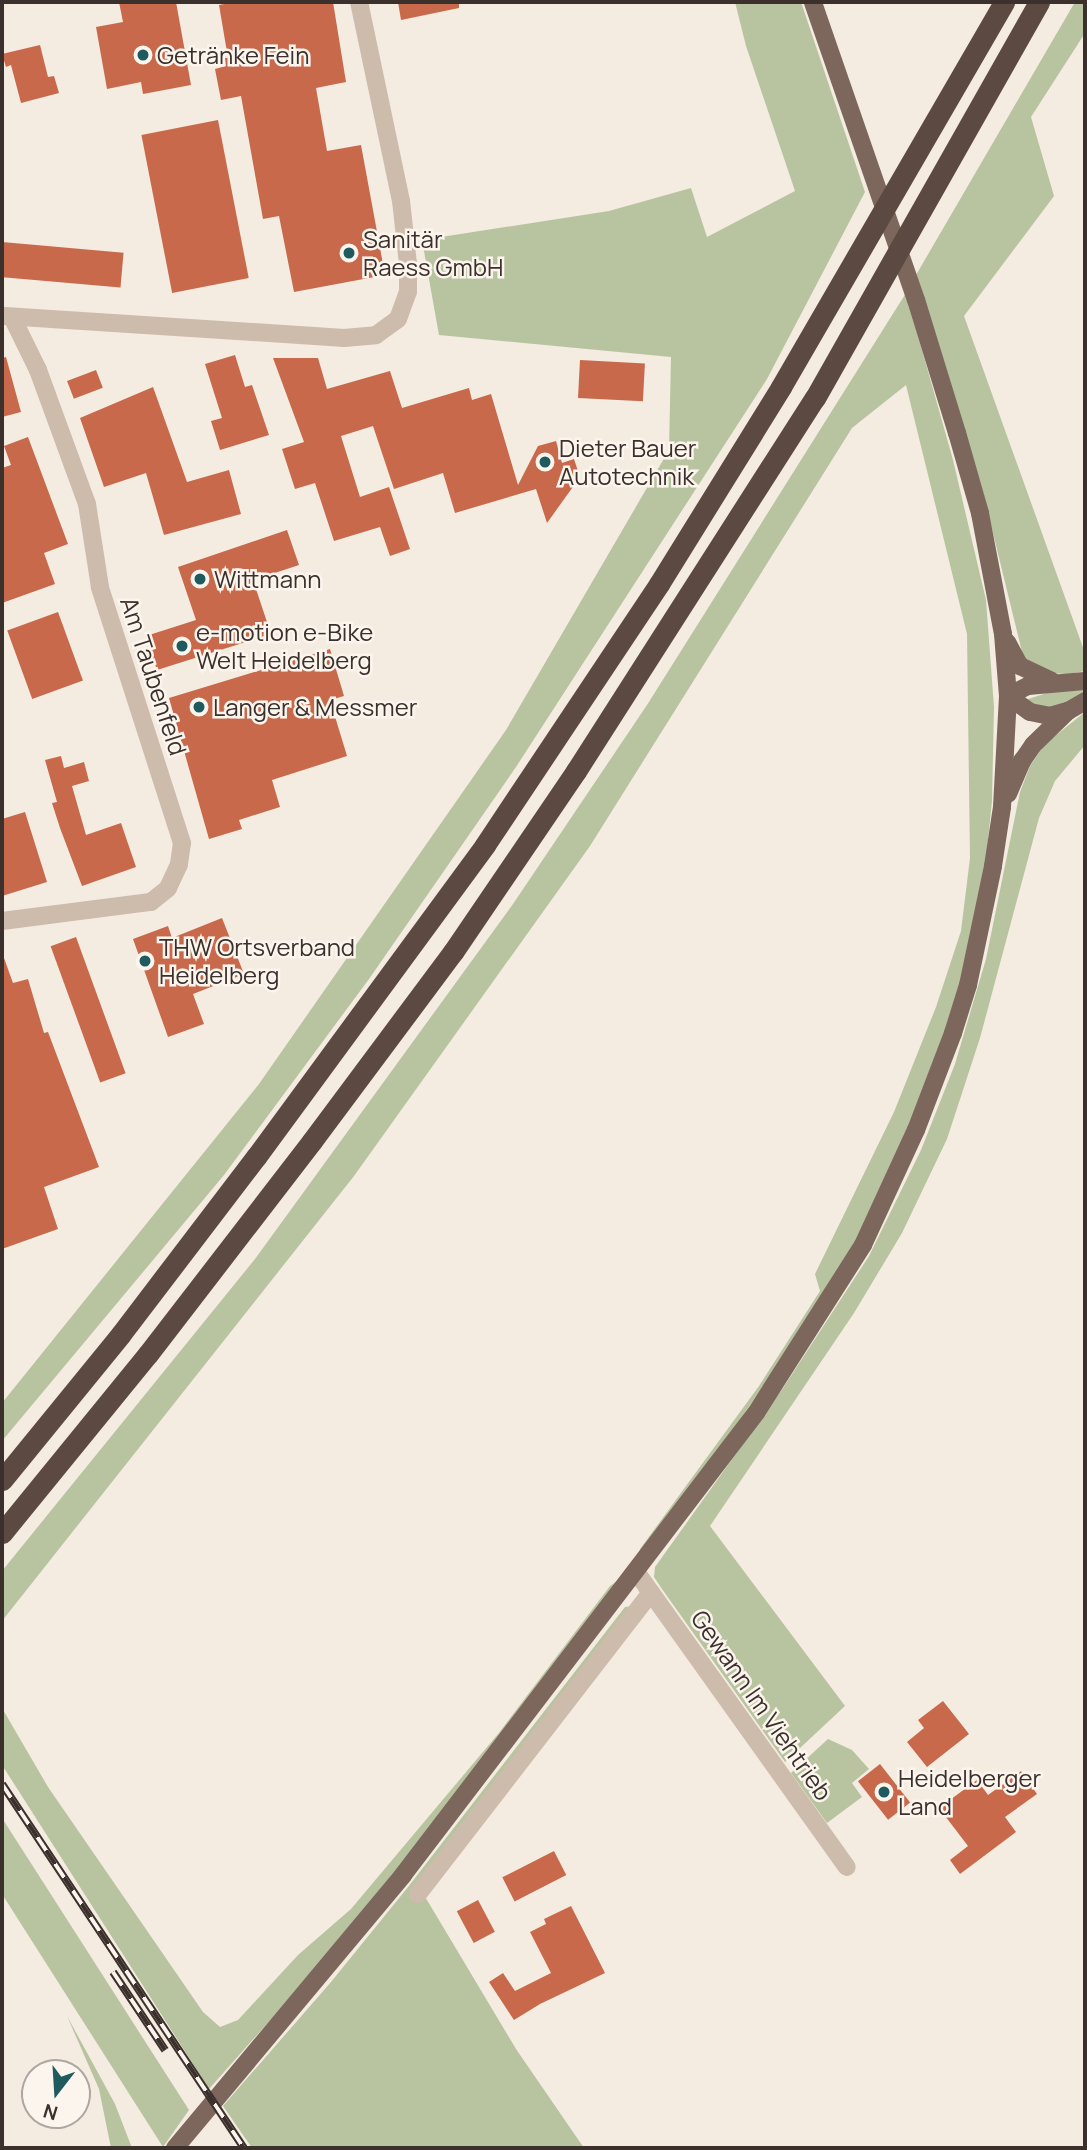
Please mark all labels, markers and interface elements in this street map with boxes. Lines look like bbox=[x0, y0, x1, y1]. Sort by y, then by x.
place label: Getränke Fein bbox=[157, 41, 309, 69]
marker: Getränke Fein bbox=[135, 47, 151, 63]
place label: Sanitär Raess GmbH bbox=[363, 225, 503, 281]
marker: Sanitär Raess GmbH bbox=[341, 245, 357, 261]
place label: Dieter Bauer Autotechnik bbox=[559, 434, 696, 490]
marker: Dieter Bauer Autotechnik bbox=[537, 454, 553, 470]
place label: Wittmann bbox=[214, 565, 322, 593]
marker: Wittmann bbox=[192, 571, 208, 587]
street label: Am Taubenfeld bbox=[115, 593, 193, 759]
place label: e-motion e-Bike Welt Heidelberg bbox=[196, 618, 373, 674]
marker: e-motion e-Bike Welt Heidelberg bbox=[174, 638, 190, 654]
place label: Langer & Messmer bbox=[213, 693, 417, 721]
marker: Langer & Messmer bbox=[191, 699, 207, 715]
place label: THW Ortsverband Heidelberg bbox=[159, 933, 355, 989]
marker: THW Ortsverband Heidelberg bbox=[137, 953, 153, 969]
street label: Gewann Im Viehtrieb bbox=[686, 1604, 838, 1806]
place label: Heidelberger Land bbox=[898, 1764, 1041, 1820]
marker: Heidelberger Land bbox=[876, 1784, 892, 1800]
north arrow bbox=[21, 2059, 91, 2129]
text: N bbox=[40, 2098, 61, 2127]

